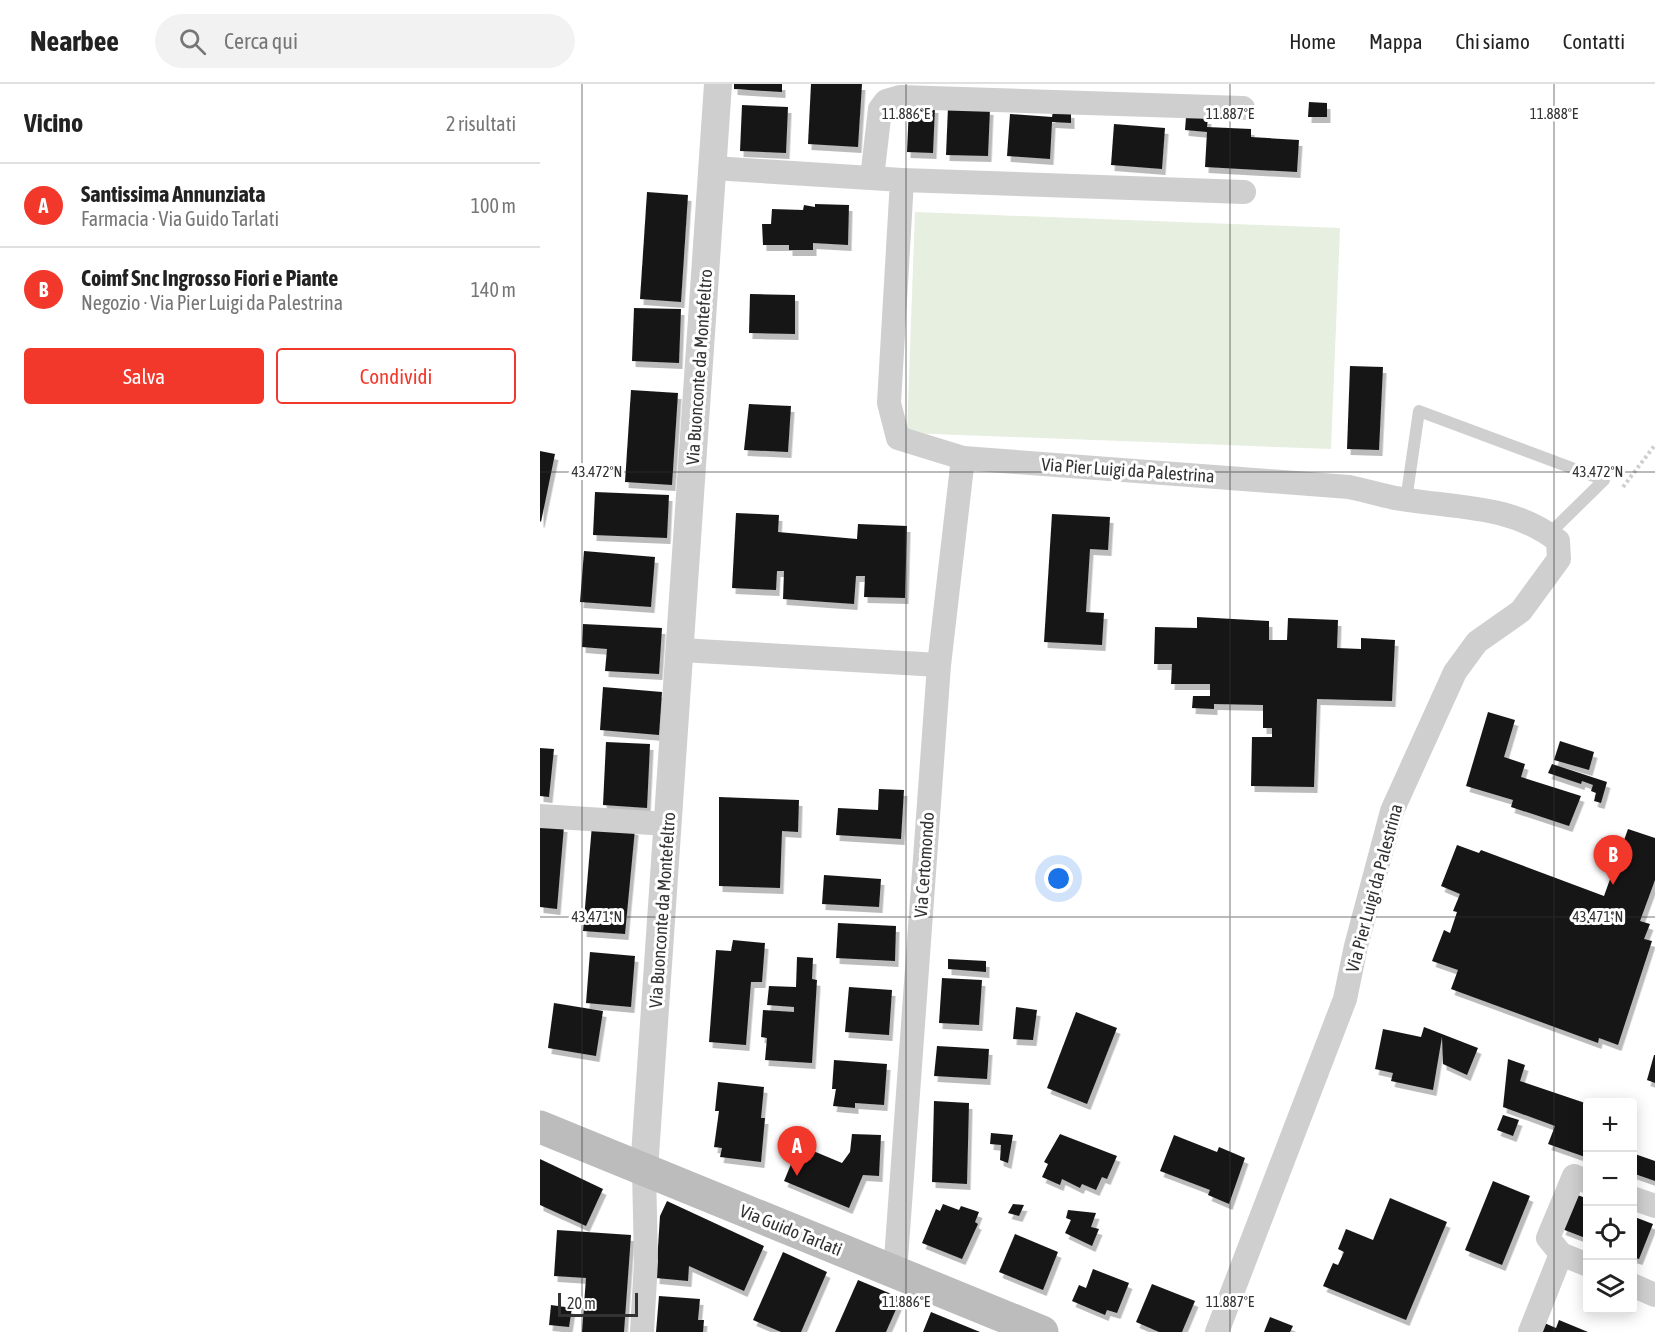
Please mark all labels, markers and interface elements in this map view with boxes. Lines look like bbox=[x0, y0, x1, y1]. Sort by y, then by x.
search box bbox=[155, 14, 575, 68]
text: Nearbee bbox=[30, 25, 119, 57]
icon: search bbox=[176, 25, 209, 58]
text: Cerca qui bbox=[224, 28, 298, 54]
text: Home bbox=[1289, 29, 1336, 53]
text: Mappa bbox=[1369, 29, 1422, 53]
text: Chi siamo bbox=[1455, 29, 1530, 53]
text: Contatti bbox=[1563, 29, 1625, 53]
text: 11.886°E bbox=[882, 105, 931, 122]
text: 11.887°E bbox=[1206, 105, 1255, 122]
text: 11.888°E bbox=[1530, 105, 1579, 122]
text: Vicino bbox=[24, 108, 83, 138]
text: 2 risultati bbox=[446, 112, 516, 135]
text: Santissima Annunziata bbox=[81, 181, 265, 207]
text: A bbox=[39, 194, 48, 217]
text: 100 m bbox=[471, 194, 516, 217]
text: Farmacia · Via Guido Tarlati bbox=[81, 207, 279, 230]
text: Coimf Snc Ingrosso Fiori e Piante bbox=[81, 265, 338, 291]
street label: Via Buonconte da Montefeltro bbox=[682, 268, 716, 466]
text: B bbox=[39, 278, 48, 301]
text: 140 m bbox=[471, 278, 516, 301]
text: Negozio · Via Pier Luigi da Palestrina bbox=[81, 291, 343, 314]
button: Salva bbox=[24, 348, 264, 404]
button: Condividi bbox=[276, 348, 516, 404]
street label: Via Pier Luigi da Palestrina bbox=[1041, 453, 1215, 487]
text: 43.472°N bbox=[572, 463, 622, 480]
text: 43.472°N bbox=[1573, 463, 1623, 480]
street label: Via Pier Luigi da Palestrina bbox=[1341, 801, 1407, 975]
street label: Via Buonconte da Montefeltro bbox=[645, 811, 679, 1009]
street label: Via Certomondo bbox=[910, 811, 938, 919]
pin: B bbox=[1594, 836, 1632, 885]
your location bbox=[1044, 864, 1073, 893]
text: 43.471°N bbox=[572, 908, 622, 925]
text: 43.471°N bbox=[1573, 908, 1623, 925]
map controls bbox=[1583, 1098, 1637, 1314]
button: + bbox=[1583, 1098, 1637, 1152]
pin: A bbox=[778, 1126, 816, 1176]
button: − bbox=[1583, 1152, 1637, 1206]
street label: Via Guido Tarlati bbox=[737, 1200, 845, 1260]
button: locate bbox=[1583, 1206, 1637, 1260]
button: layers bbox=[1583, 1260, 1637, 1314]
scale bar bbox=[558, 1290, 638, 1318]
text: 11.886°E bbox=[882, 1293, 931, 1310]
text: 11.887°E bbox=[1206, 1293, 1255, 1310]
text: 20 m bbox=[567, 1294, 596, 1312]

